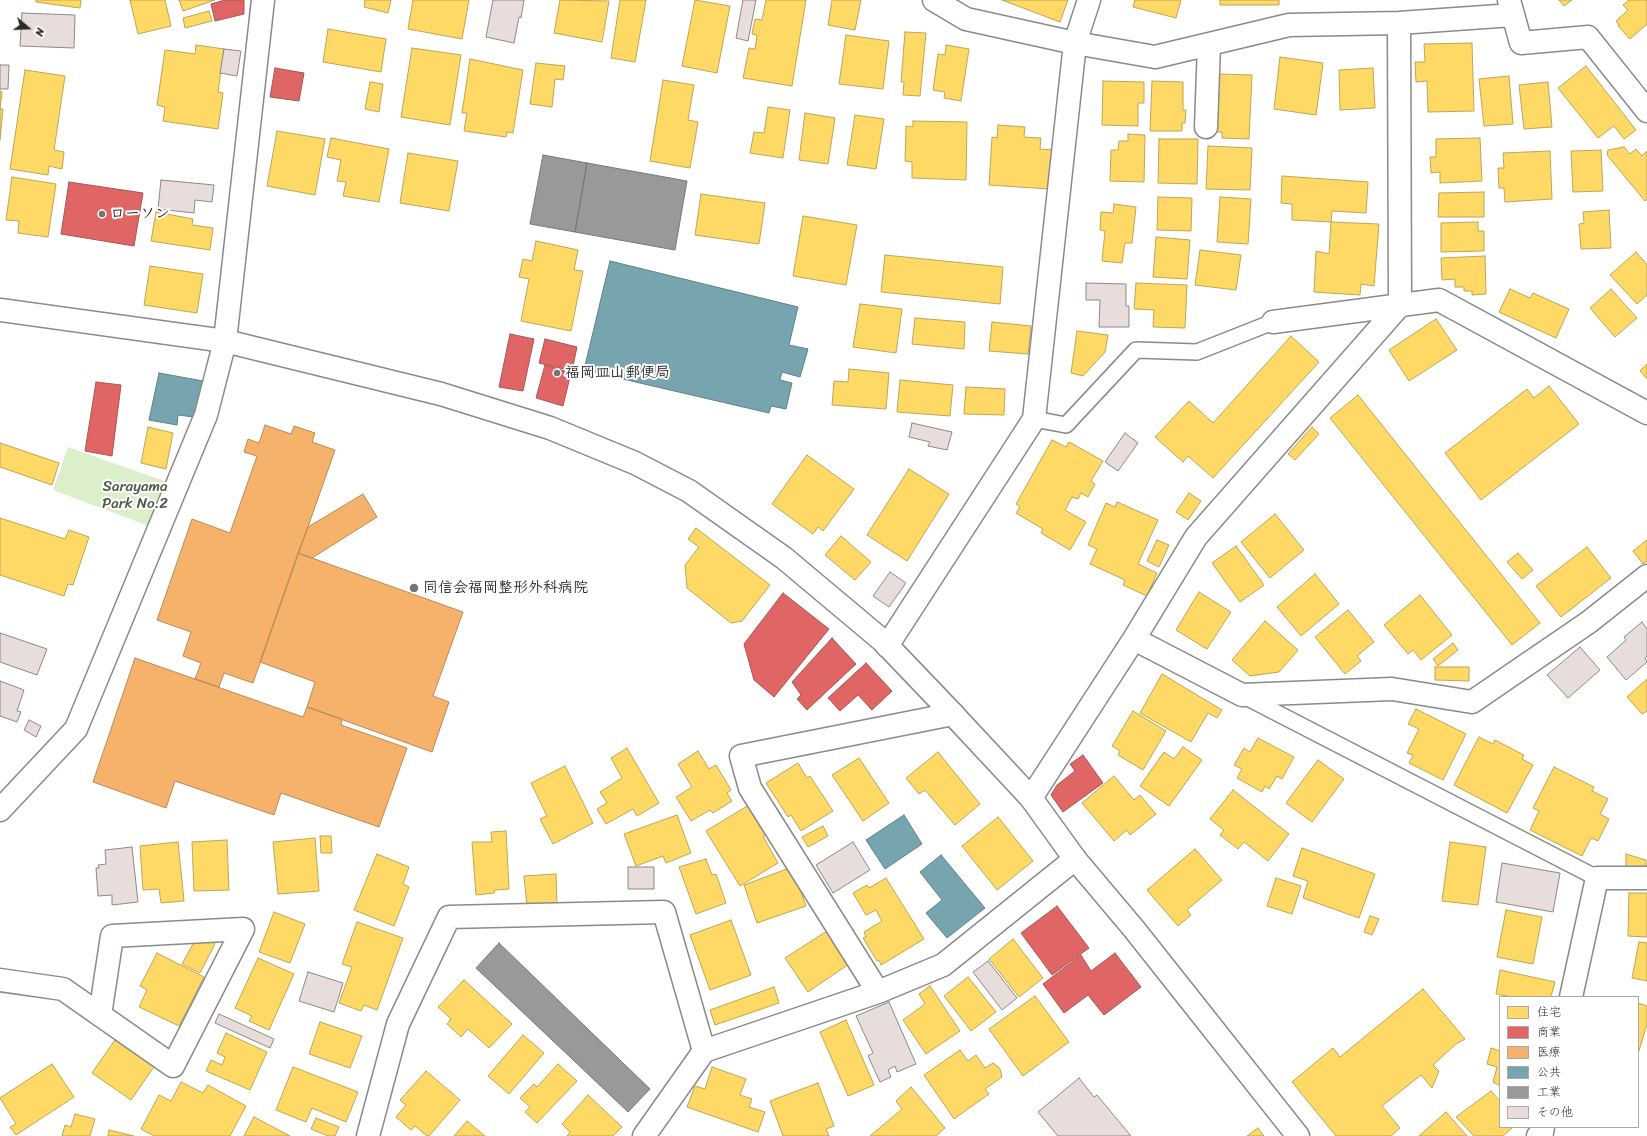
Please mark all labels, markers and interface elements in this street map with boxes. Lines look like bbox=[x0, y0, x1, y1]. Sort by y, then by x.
north arrow bbox=[8, 8, 48, 48]
text: N bbox=[30, 25, 50, 39]
place label: ローソン bbox=[110, 205, 170, 223]
marker: ローソン bbox=[97, 209, 107, 219]
place label: 福岡皿山郵便局 bbox=[565, 364, 670, 382]
marker: 福岡皿山郵便局 bbox=[552, 368, 562, 378]
park label: Sarayama Park No.2 bbox=[102, 478, 168, 513]
place label: 同信会福岡整形外科病院 bbox=[423, 579, 588, 597]
marker: 同信会福岡整形外科病院 bbox=[408, 582, 420, 594]
legend bbox=[1499, 996, 1639, 1128]
text: 住宅 bbox=[1537, 1001, 1561, 1023]
text: 商業 bbox=[1537, 1021, 1561, 1043]
text: 医療 bbox=[1537, 1041, 1561, 1063]
text: 公共 bbox=[1537, 1061, 1561, 1083]
text: 工業 bbox=[1537, 1081, 1561, 1103]
text: その他 bbox=[1537, 1101, 1573, 1123]

